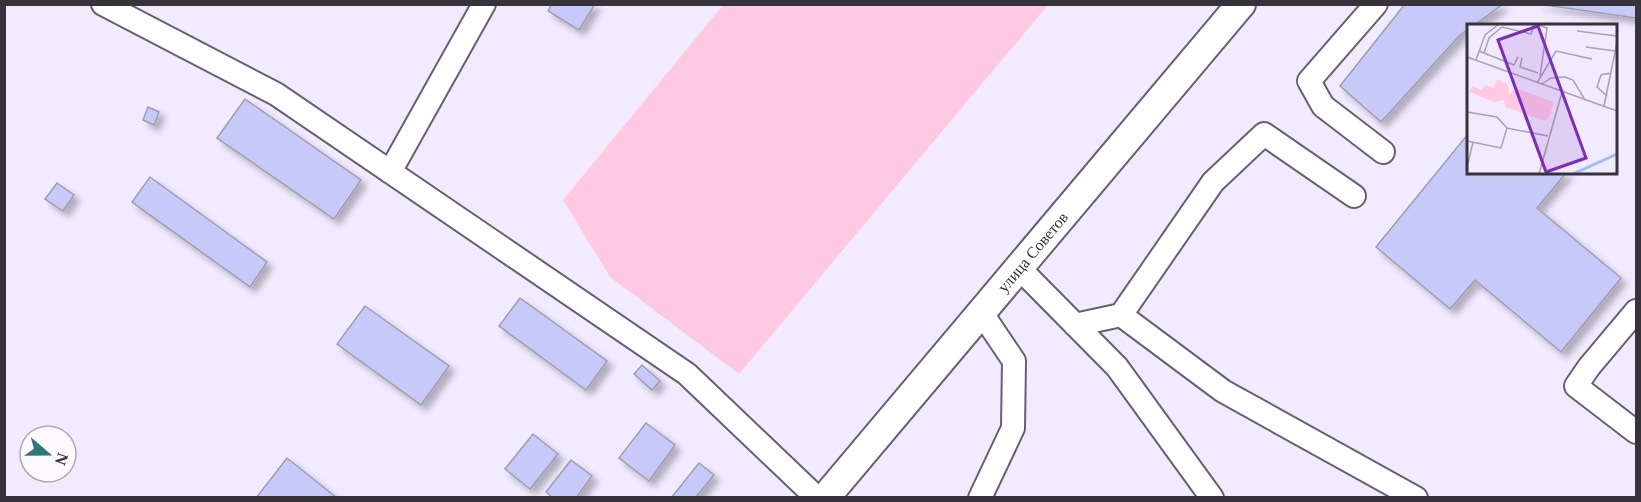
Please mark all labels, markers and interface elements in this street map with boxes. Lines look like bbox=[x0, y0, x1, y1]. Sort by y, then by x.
inset map bbox=[1467, 24, 1617, 174]
street label: улица Советов bbox=[994, 208, 1071, 296]
north arrow bbox=[18, 424, 78, 484]
text: N bbox=[52, 451, 72, 468]

